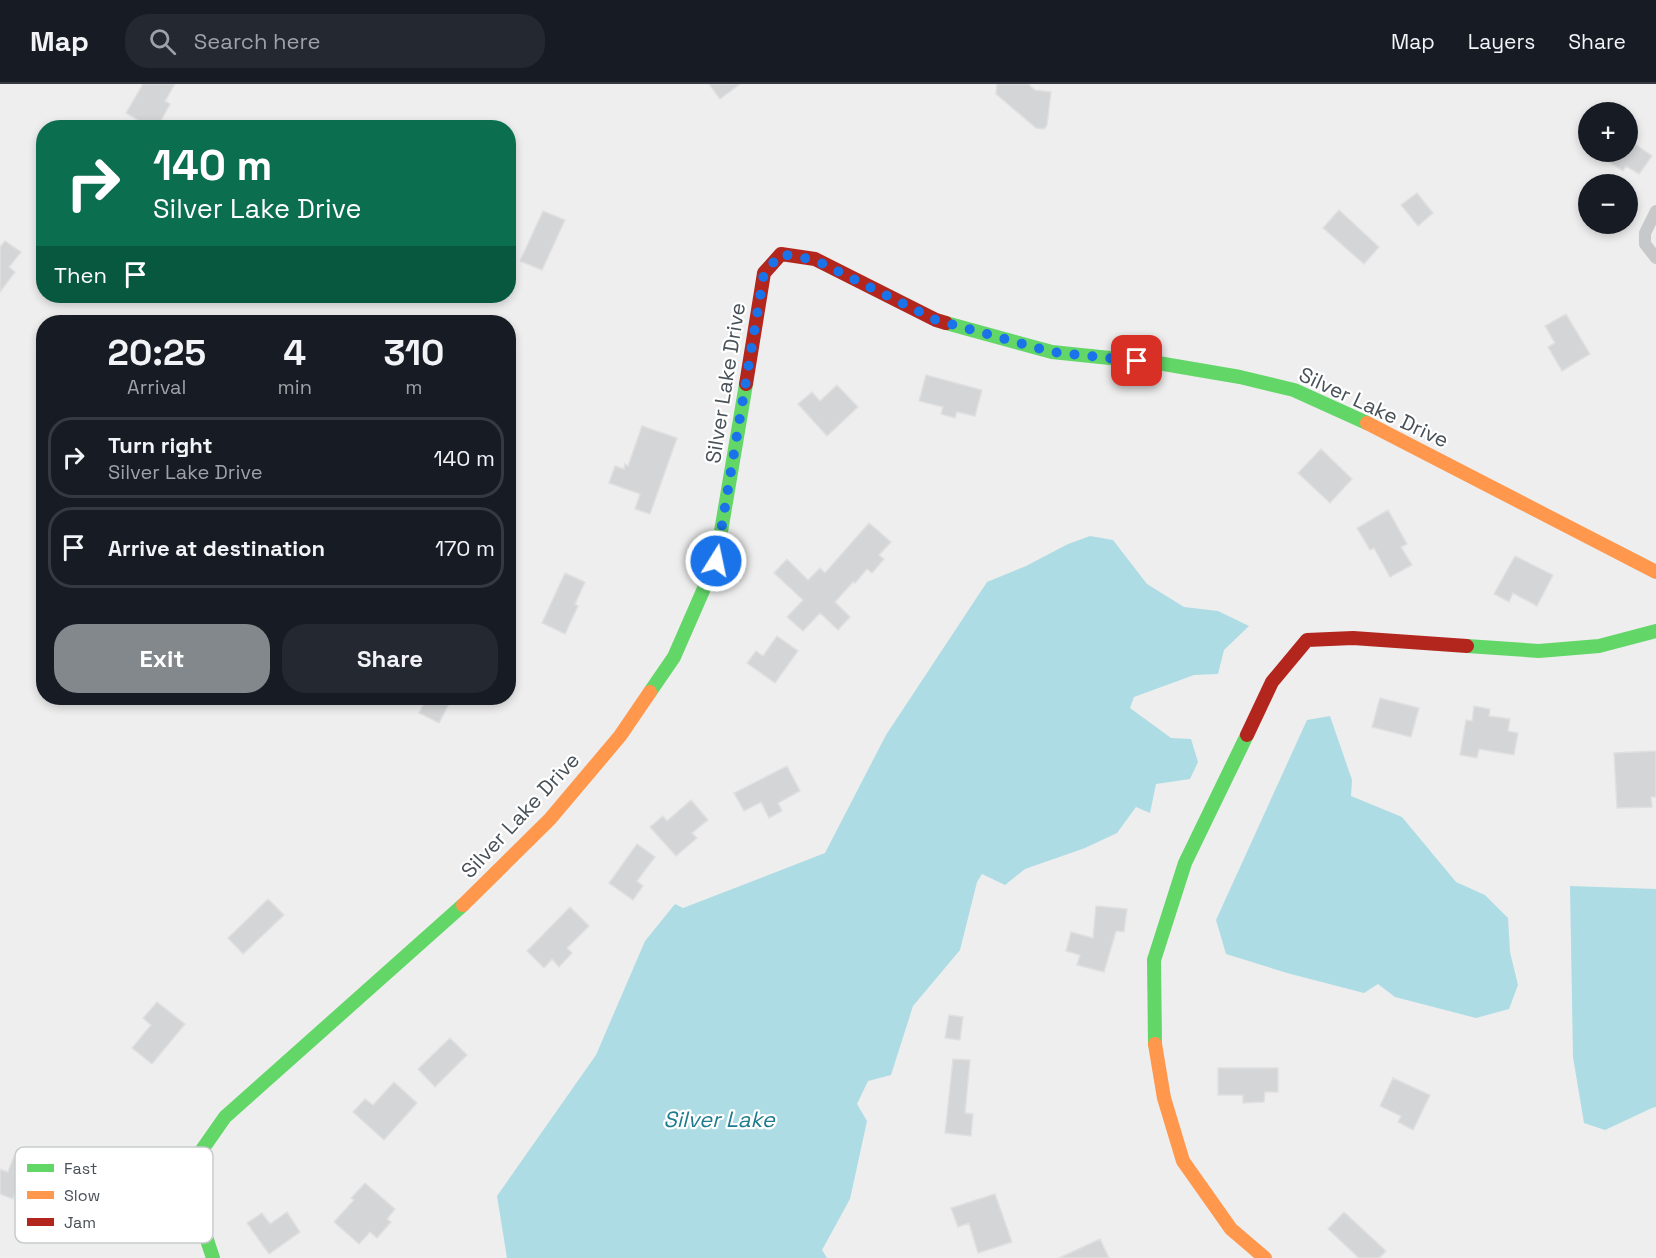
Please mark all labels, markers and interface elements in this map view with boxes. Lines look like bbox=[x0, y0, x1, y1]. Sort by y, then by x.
search box bbox=[125, 14, 545, 68]
text: Map bbox=[30, 23, 89, 59]
icon: search bbox=[146, 25, 179, 58]
text: Search here bbox=[194, 27, 321, 55]
text: Map bbox=[1391, 28, 1435, 55]
text: Layers bbox=[1468, 28, 1535, 55]
text: Share bbox=[1568, 28, 1626, 55]
map controls bbox=[1578, 102, 1638, 234]
button: + bbox=[1578, 102, 1638, 162]
text: 140 m bbox=[153, 139, 272, 192]
icon: right bbox=[54, 144, 132, 222]
button: − bbox=[1578, 174, 1638, 234]
text: Silver Lake Drive bbox=[153, 191, 362, 226]
icon: arrive bbox=[119, 258, 152, 291]
text: Then bbox=[54, 261, 107, 289]
street label: Silver Lake Drive bbox=[699, 301, 751, 465]
text: 20:25 bbox=[108, 330, 206, 376]
text: 4 bbox=[283, 330, 306, 376]
text: 310 bbox=[384, 330, 444, 376]
pin bbox=[1111, 335, 1162, 386]
icon: arrive bbox=[1120, 344, 1153, 377]
street label: Silver Lake Drive bbox=[1295, 360, 1453, 454]
text: Arrival bbox=[127, 374, 187, 400]
text: min bbox=[278, 374, 312, 400]
text: m bbox=[405, 374, 423, 400]
text: Turn right bbox=[108, 431, 213, 459]
icon: right bbox=[57, 441, 90, 474]
text: 140 m bbox=[433, 444, 495, 472]
text: Silver Lake Drive bbox=[108, 459, 263, 485]
position arrow bbox=[684, 529, 748, 593]
icon: arrive bbox=[57, 531, 90, 564]
text: Arrive at destination bbox=[108, 534, 325, 562]
text: 170 m bbox=[435, 534, 495, 562]
button: Exit bbox=[54, 624, 270, 693]
button: Share bbox=[282, 624, 498, 693]
street label: Silver Lake Drive bbox=[455, 746, 585, 884]
water label: Silver Lake bbox=[663, 1105, 776, 1133]
legend bbox=[15, 1147, 213, 1243]
text: Fast bbox=[64, 1158, 97, 1179]
text: Slow bbox=[64, 1185, 100, 1206]
text: Jam bbox=[64, 1212, 96, 1233]

